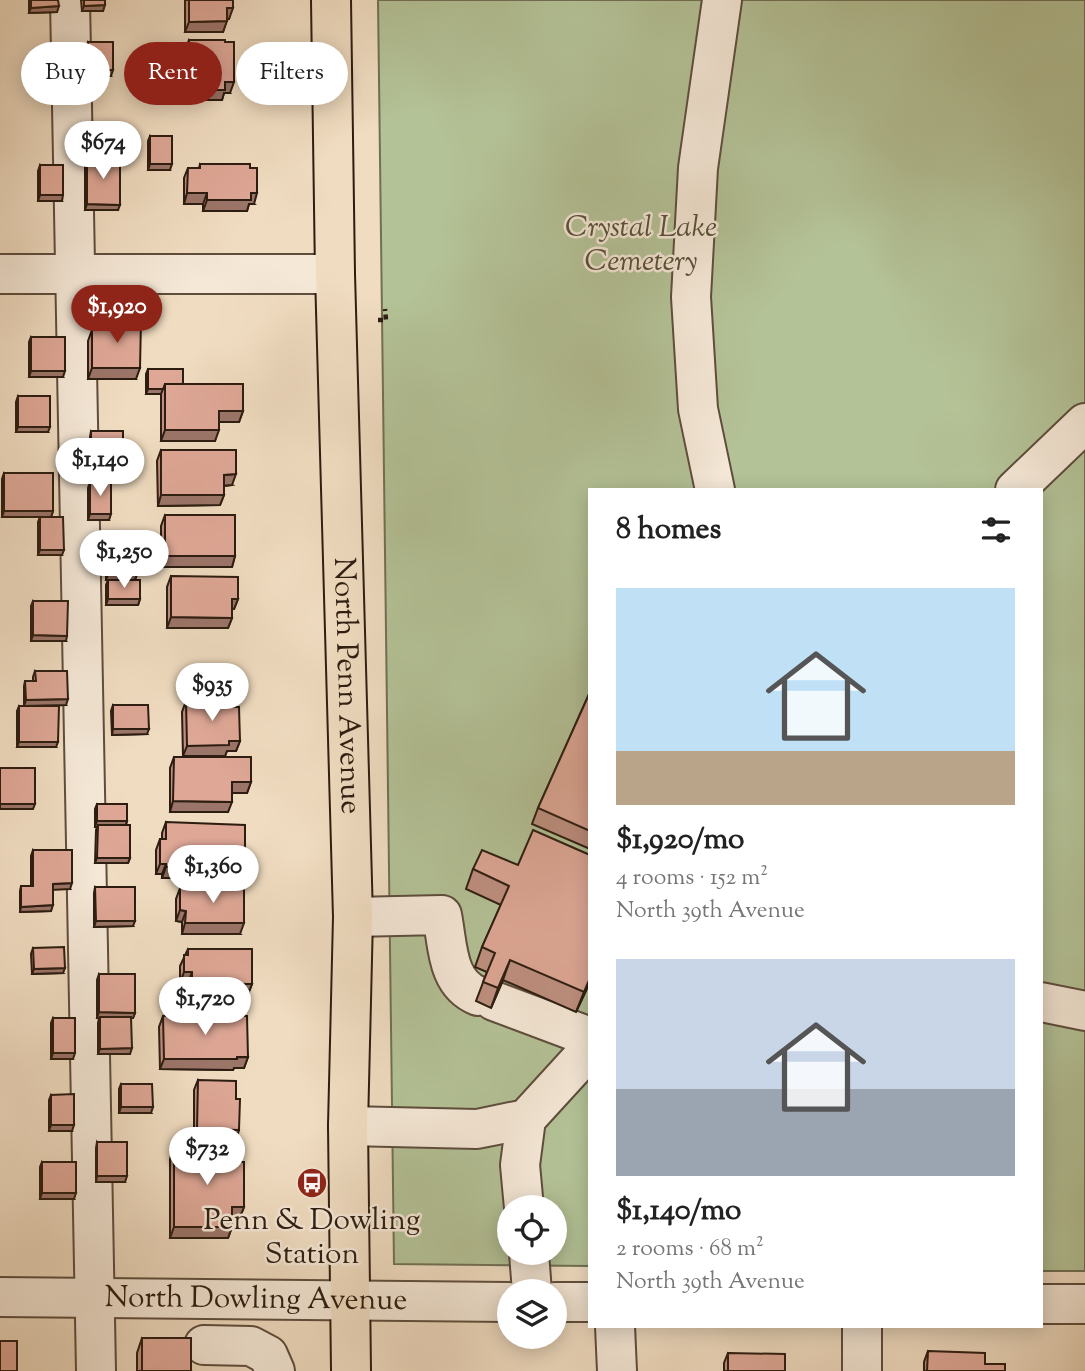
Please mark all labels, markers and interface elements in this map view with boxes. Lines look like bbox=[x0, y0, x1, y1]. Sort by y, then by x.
chip: Buy bbox=[21, 42, 110, 105]
chip: Rent bbox=[124, 42, 222, 105]
chip: Filters bbox=[236, 42, 348, 105]
pin: $674 bbox=[62, 122, 144, 181]
text: $674 bbox=[80, 127, 126, 160]
park label: Crystal Lake Cemetery bbox=[565, 207, 717, 284]
pin: $1,920 bbox=[60, 286, 174, 345]
text: $1,920 bbox=[87, 291, 147, 324]
pin: $1,140 bbox=[43, 438, 157, 498]
text: $1,140 bbox=[71, 444, 129, 477]
text: 8 homes bbox=[616, 509, 721, 552]
icon: filters bbox=[977, 511, 1015, 549]
pin: $1,250 bbox=[67, 530, 181, 590]
text: $1,250 bbox=[96, 536, 152, 569]
street label: North Penn Avenue bbox=[321, 557, 372, 815]
icon: home bbox=[753, 633, 879, 759]
pin: $935 bbox=[171, 664, 253, 723]
text: $935 bbox=[192, 669, 232, 702]
text: $1,920/mo bbox=[616, 819, 744, 862]
pin: $1,360 bbox=[156, 846, 270, 905]
text: $1,360 bbox=[184, 851, 242, 884]
text: 4 rooms · 152 m² bbox=[616, 862, 768, 895]
text: North 39th Avenue bbox=[616, 895, 805, 928]
pin: $1,720 bbox=[148, 978, 262, 1037]
text: $1,720 bbox=[175, 983, 235, 1016]
icon: home bbox=[753, 1004, 879, 1130]
pin: $732 bbox=[166, 1128, 248, 1187]
text: $732 bbox=[185, 1133, 229, 1166]
bus stop icon: Penn & Dowling Station bbox=[295, 1166, 329, 1200]
text: $1,140/mo bbox=[616, 1190, 741, 1233]
map controls bbox=[497, 1195, 567, 1349]
button: locate bbox=[497, 1195, 567, 1265]
place label: Penn & Dowling Station bbox=[204, 1200, 420, 1277]
text: 2 rooms · 68 m² bbox=[616, 1233, 764, 1266]
text: North 39th Avenue bbox=[616, 1266, 805, 1299]
street label: North Dowling Avenue bbox=[104, 1277, 408, 1323]
button: layers bbox=[497, 1279, 567, 1349]

